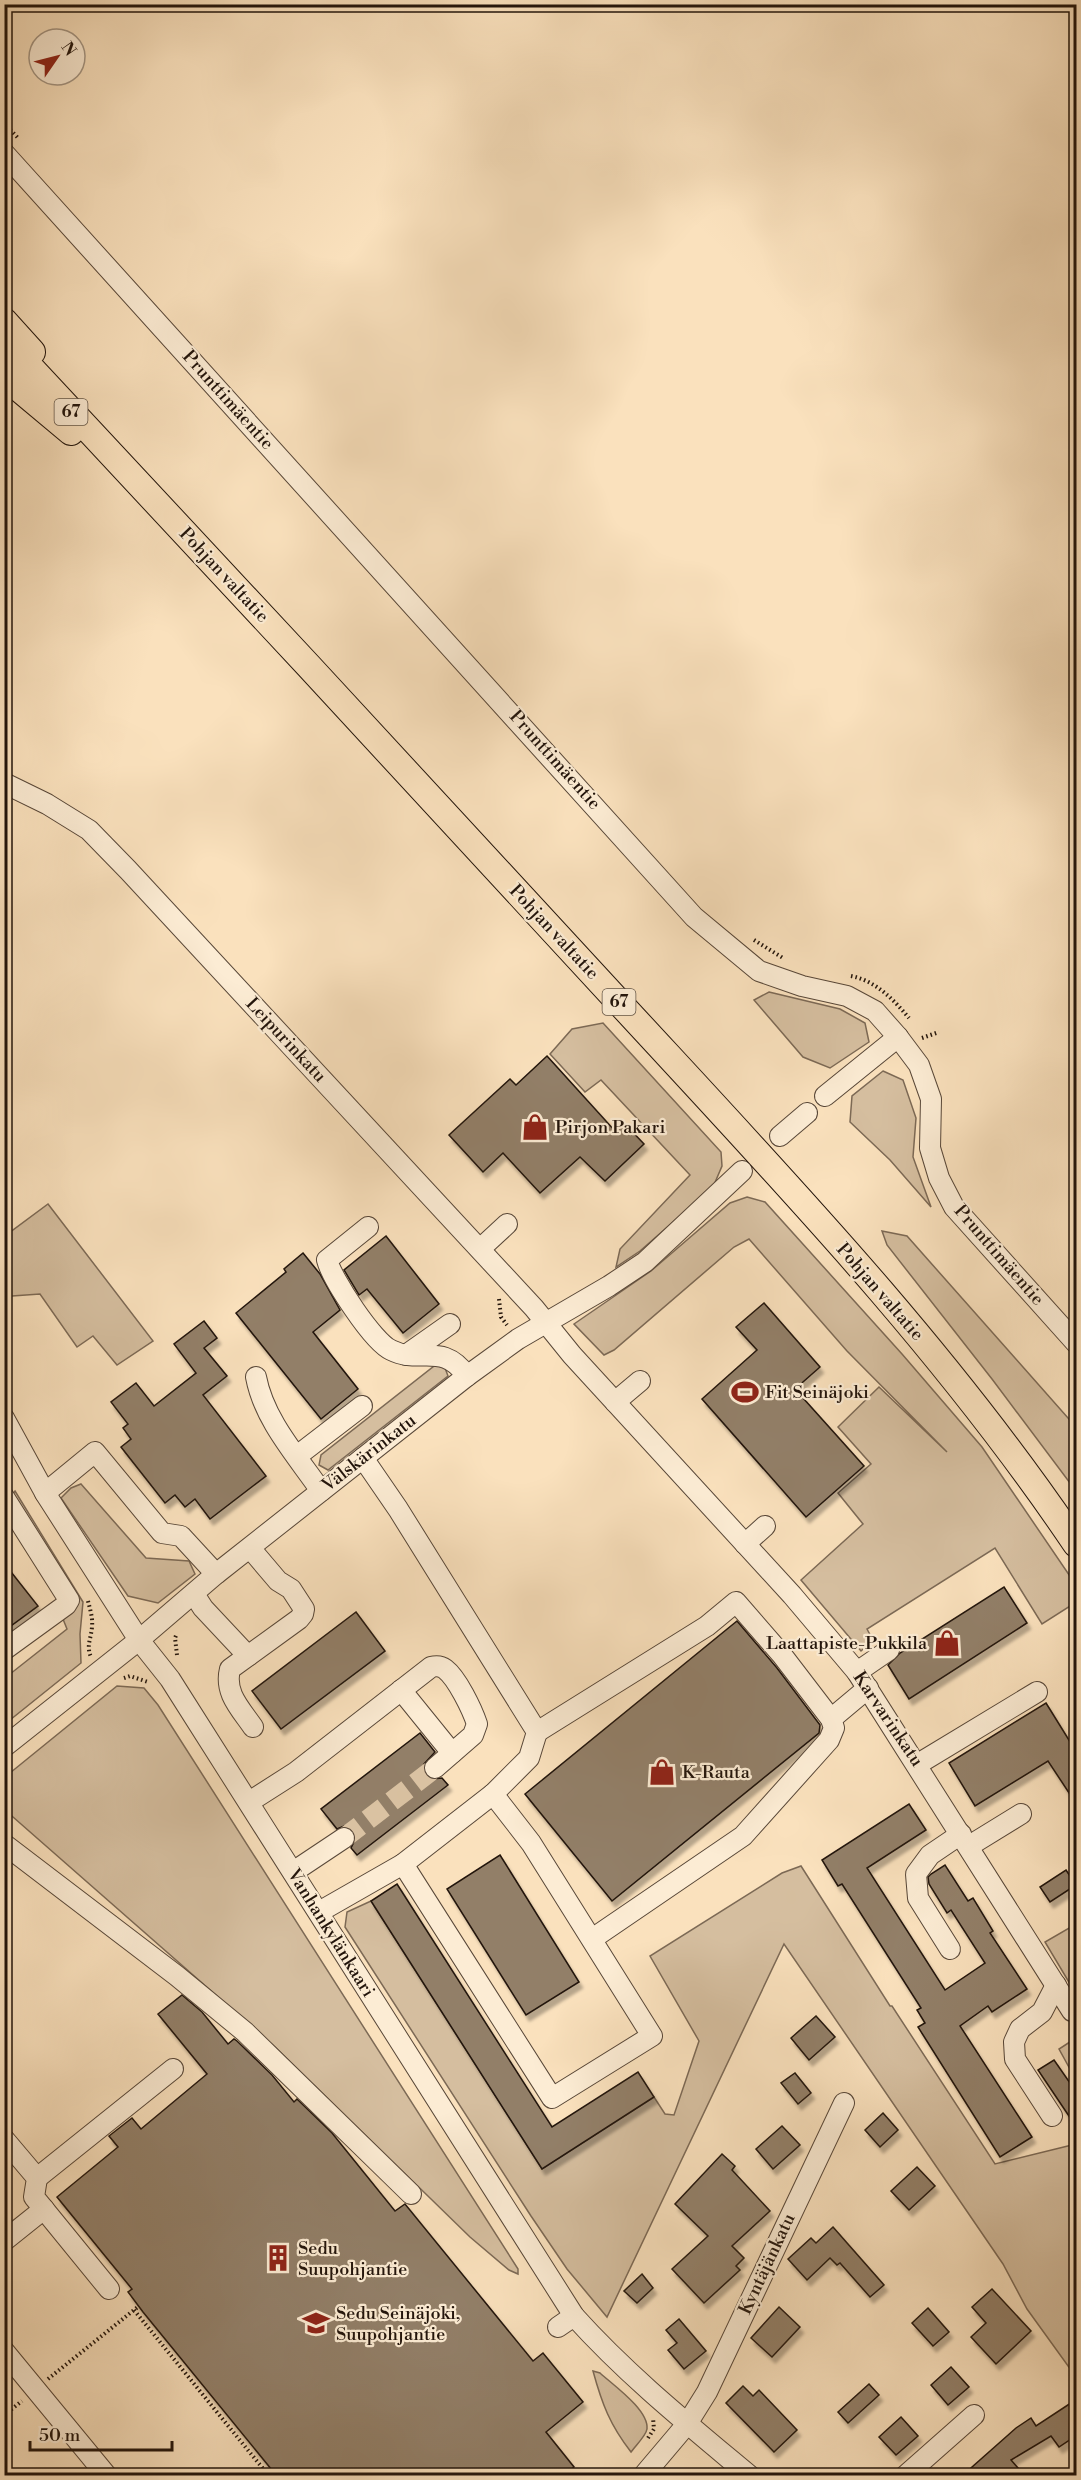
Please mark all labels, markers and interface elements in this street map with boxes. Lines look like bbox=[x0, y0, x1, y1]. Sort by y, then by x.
north arrow bbox=[27, 27, 87, 87]
text: N bbox=[57, 38, 80, 60]
street label: Prunttimäentie bbox=[177, 345, 279, 455]
road number: 67 bbox=[54, 399, 88, 425]
street label: Pohjan valtatie bbox=[174, 523, 274, 627]
street label: Prunttimäentie bbox=[504, 705, 606, 815]
street label: Pohjan valtatie bbox=[504, 880, 604, 984]
road number: 67 bbox=[602, 989, 636, 1015]
street label: Leipurinkatu bbox=[241, 993, 332, 1088]
shop icon: Pirjon Pakari bbox=[520, 1112, 550, 1142]
place label: Pirjon Pakari bbox=[555, 1116, 666, 1139]
street label: Prunttimäentie bbox=[949, 1200, 1049, 1310]
street label: Pohjan valtatie bbox=[831, 1238, 929, 1346]
sports icon: Fit Seinäjoki bbox=[730, 1377, 760, 1407]
place label: Fit Seinäjoki bbox=[765, 1381, 869, 1404]
street label: Välskärinkatu bbox=[317, 1409, 421, 1498]
shop icon: Laattapiste-Pukkila bbox=[932, 1628, 962, 1658]
place label: Laattapiste-Pukkila bbox=[766, 1632, 928, 1655]
street label: Karvarinkatu bbox=[848, 1667, 929, 1772]
shop icon: K-Rauta bbox=[647, 1757, 677, 1787]
place label: K-Rauta bbox=[682, 1761, 751, 1784]
street label: Vanhankylänkaari bbox=[282, 1864, 380, 2002]
street label: Kyntäjänkatu bbox=[734, 2209, 801, 2318]
place label: Sedu Suupohjantie bbox=[298, 2237, 407, 2281]
building icon: Sedu Suupohjantie bbox=[263, 2243, 293, 2273]
place label: Sedu Seinäjoki, Suupohjantie bbox=[336, 2302, 460, 2346]
school or university icon: Sedu Seinäjoki, Suupohjantie bbox=[301, 2308, 331, 2338]
scale bar bbox=[30, 2414, 172, 2452]
text: 50 m bbox=[39, 2424, 81, 2447]

